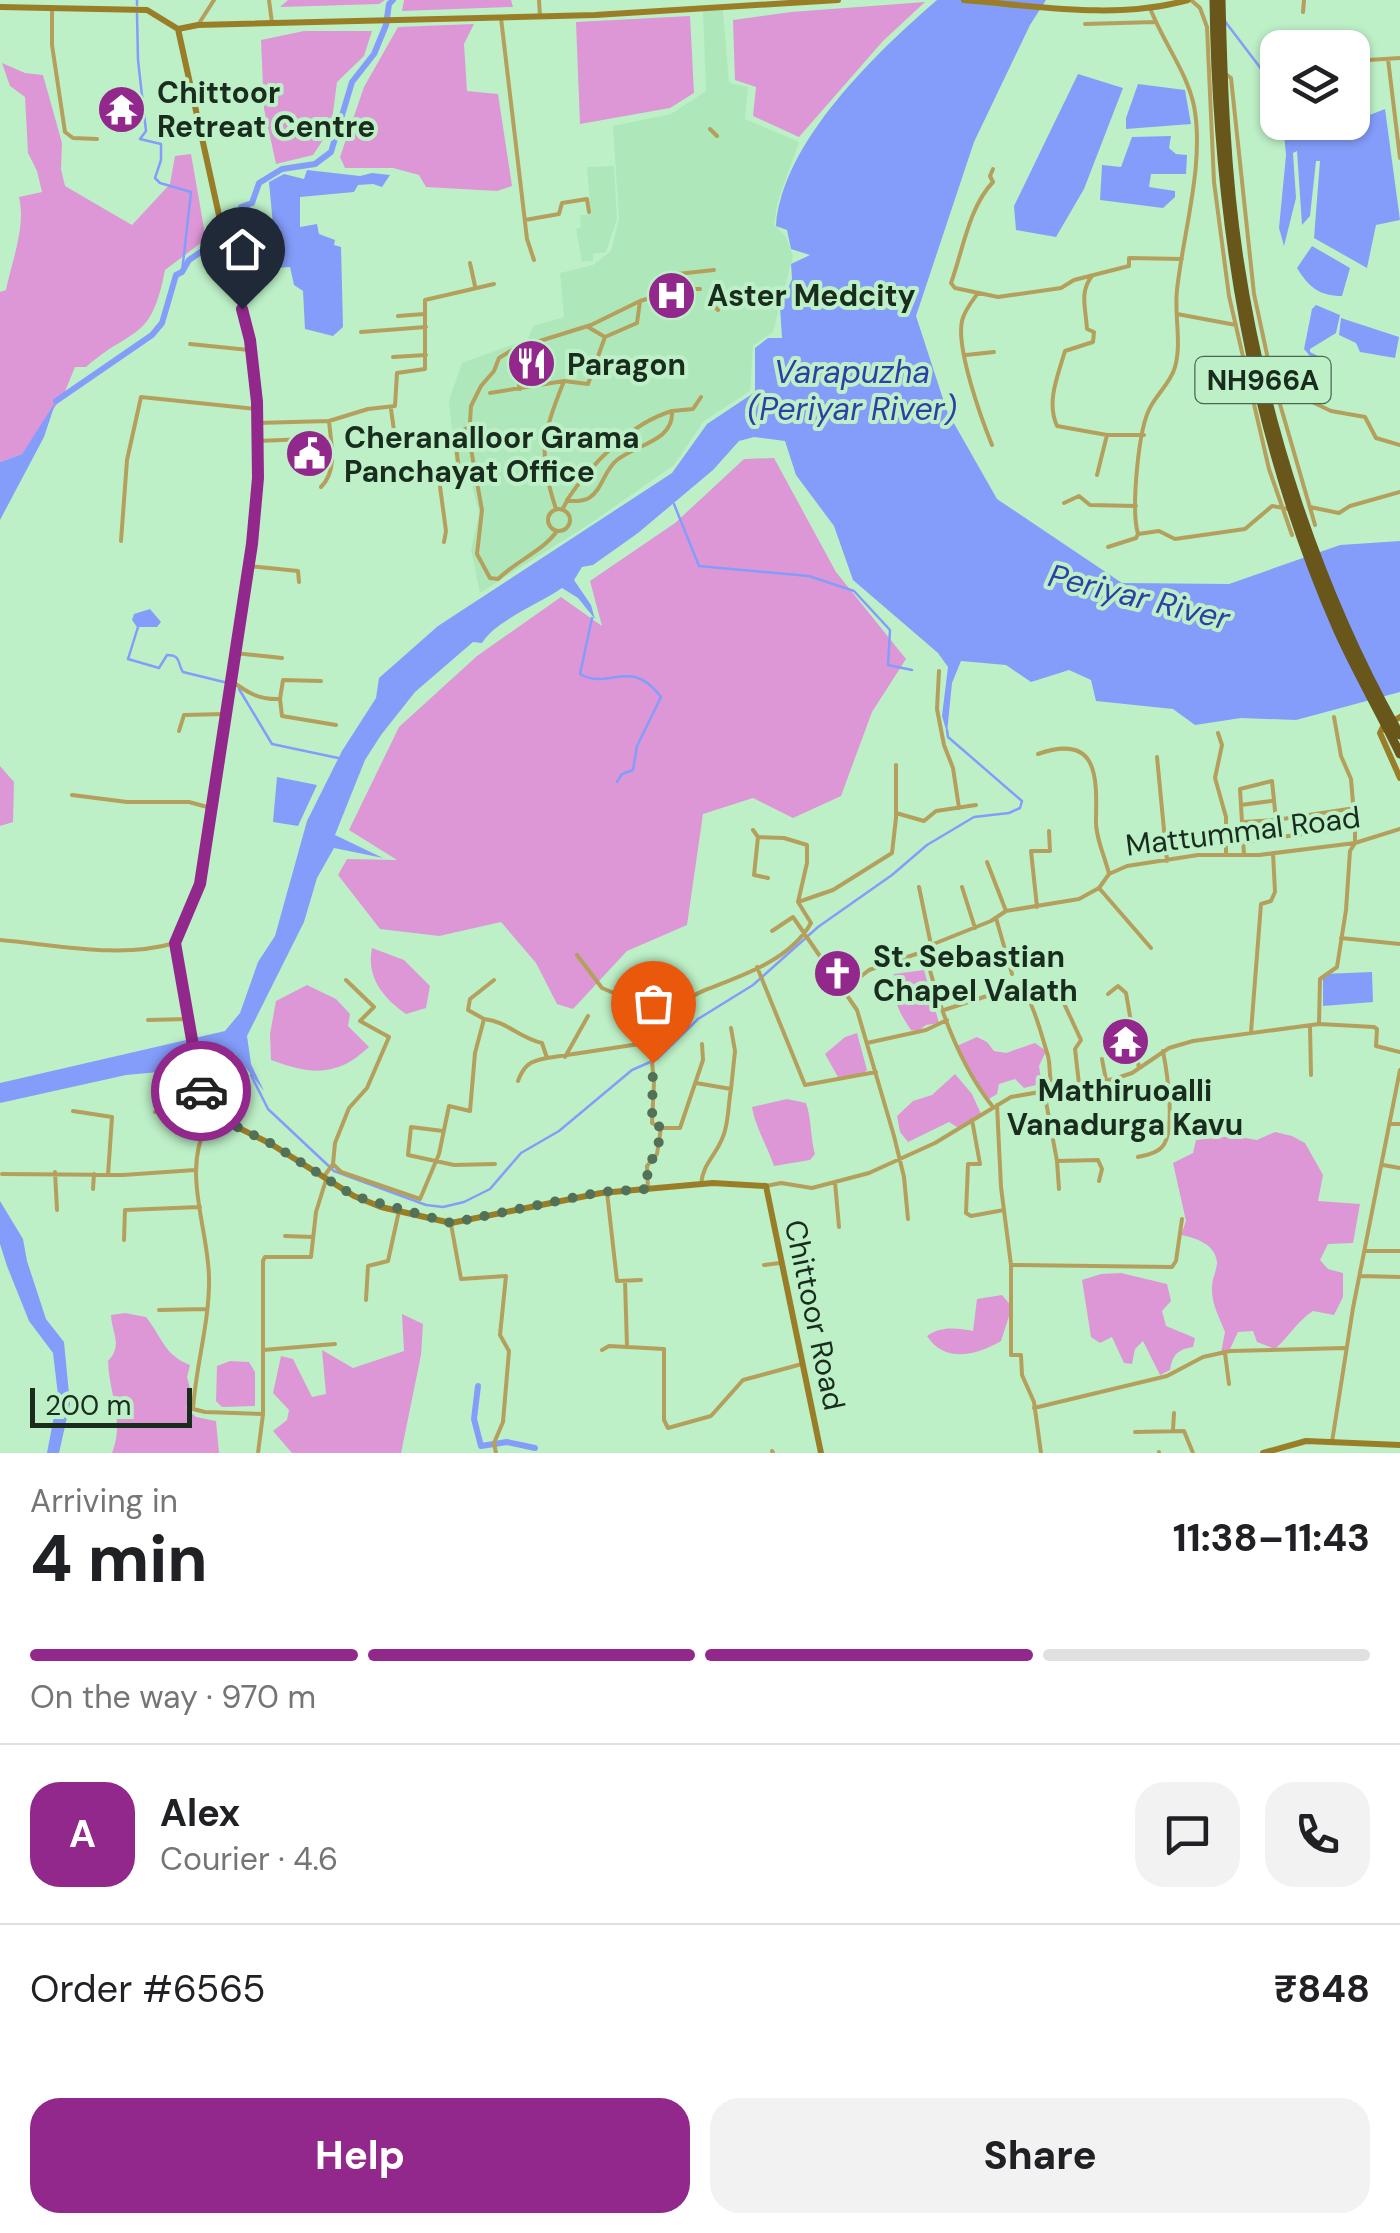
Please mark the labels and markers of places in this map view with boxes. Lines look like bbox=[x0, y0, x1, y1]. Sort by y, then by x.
place label: Chittoor Retreat Centre bbox=[157, 73, 375, 146]
temple icon: Chittoor Retreat Centre bbox=[96, 83, 148, 135]
pin bbox=[200, 207, 285, 310]
hospital icon: Aster Medcity bbox=[646, 269, 698, 321]
place label: Aster Medcity bbox=[707, 276, 916, 315]
restaurant icon: Paragon bbox=[506, 338, 558, 390]
place label: Paragon bbox=[567, 345, 686, 384]
place label: Cheranalloor Grama Panchayat Office bbox=[344, 418, 640, 491]
public building icon: Cheranalloor Grama Panchayat Office bbox=[283, 428, 335, 480]
place label: St. Sebastian Chapel Valath bbox=[873, 937, 1078, 1010]
church icon: St. Sebastian Chapel Valath bbox=[812, 947, 864, 999]
pin bbox=[611, 961, 696, 1064]
temple icon: Mathiruoalli Vanadurga Kavu bbox=[1099, 1015, 1151, 1067]
place label: Mathiruoalli Vanadurga Kavu bbox=[1007, 1071, 1243, 1144]

